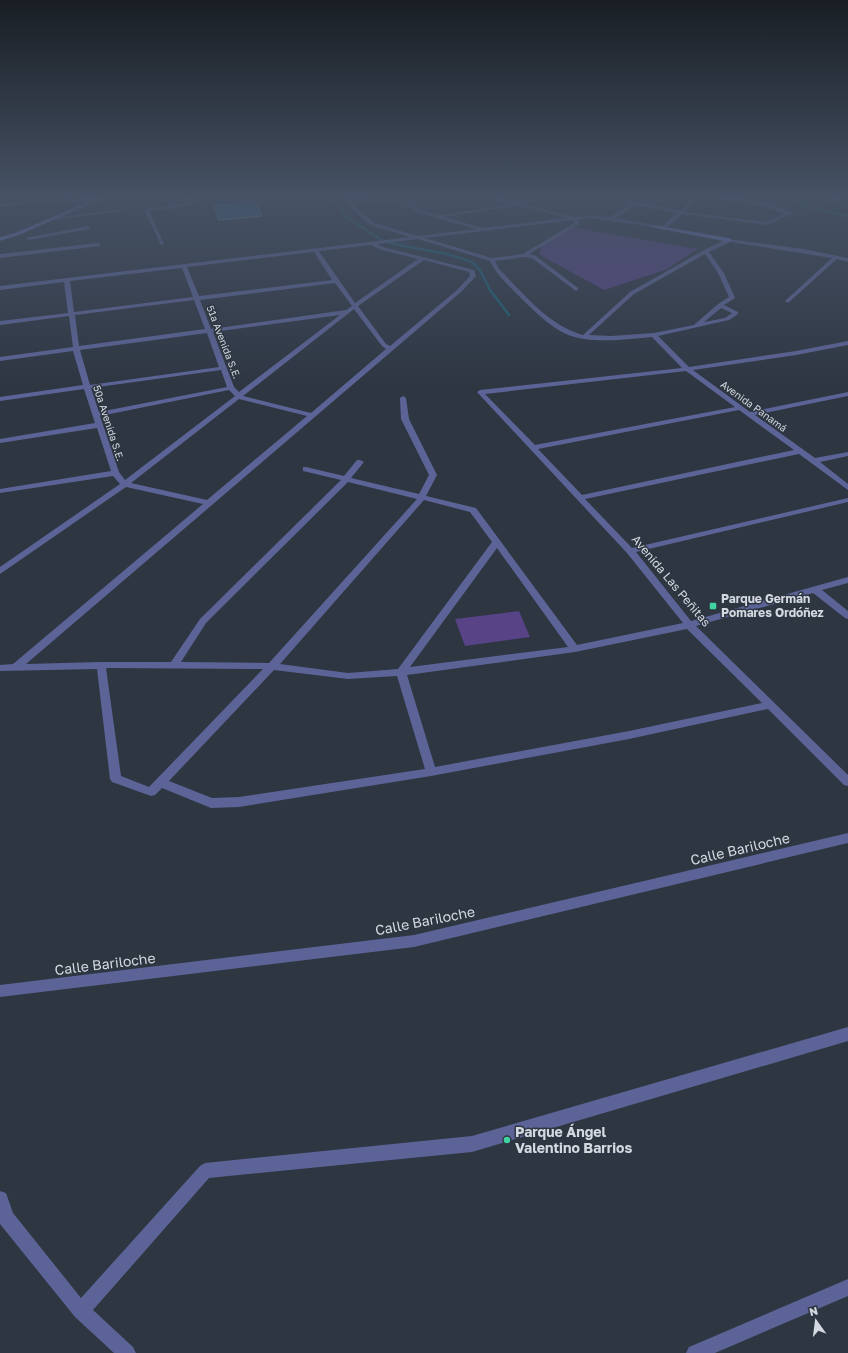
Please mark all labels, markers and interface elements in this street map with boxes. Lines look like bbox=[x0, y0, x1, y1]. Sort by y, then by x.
street label: 51a Avenida S.E. bbox=[204, 304, 244, 380]
street label: Avenida Panamá bbox=[719, 378, 789, 434]
street label: 50a Avenida S.E. bbox=[91, 384, 127, 462]
street label: Avenida Las Peñitas bbox=[629, 532, 714, 629]
place label: Parque Germán Pomares Ordóñez bbox=[721, 591, 824, 620]
marker: Parque Germán Pomares Ordóñez bbox=[708, 601, 718, 611]
street label: Calle Bariloche bbox=[689, 829, 791, 868]
street label: Calle Bariloche bbox=[373, 902, 476, 939]
street label: Calle Bariloche bbox=[54, 949, 156, 978]
place label: Parque Ángel Valentino Barrios bbox=[515, 1123, 632, 1156]
marker: Parque Ángel Valentino Barrios bbox=[502, 1135, 512, 1145]
north arrow bbox=[796, 1301, 836, 1341]
text: N bbox=[808, 1303, 819, 1318]

